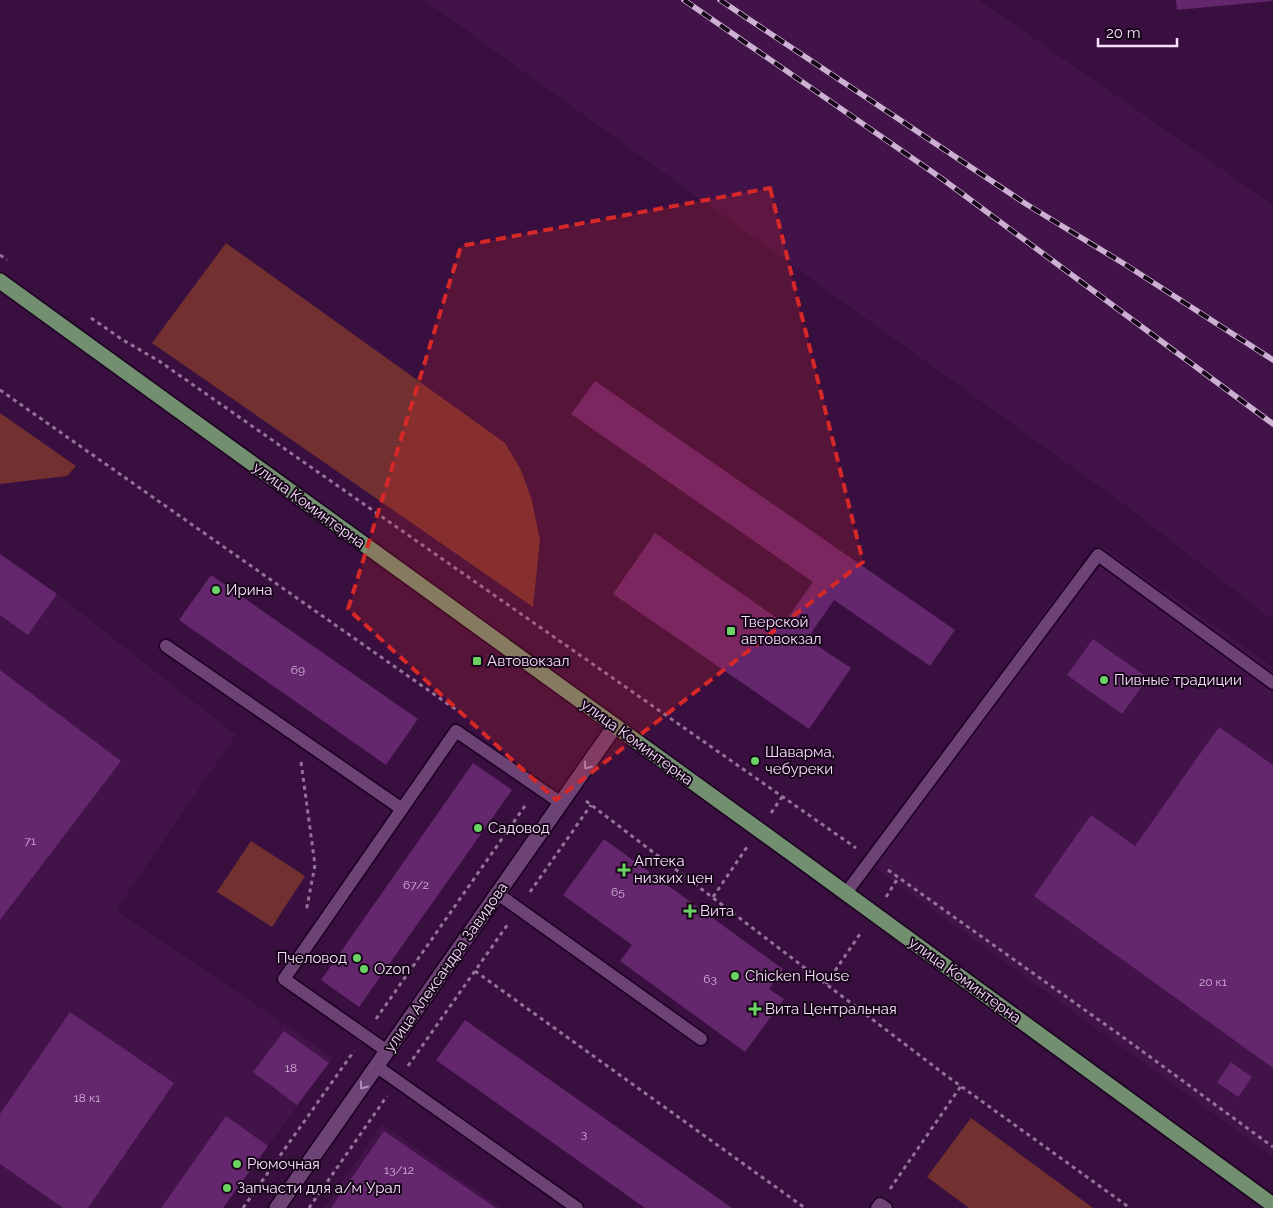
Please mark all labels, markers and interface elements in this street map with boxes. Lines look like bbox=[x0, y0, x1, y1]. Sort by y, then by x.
scale bar bbox=[1098, 15, 1177, 47]
text: 20 m bbox=[1106, 24, 1141, 42]
street label: улица Коминтерна bbox=[249, 458, 369, 552]
place label: Ирина bbox=[226, 581, 273, 599]
marker: Ирина bbox=[210, 584, 222, 596]
place label: Тверской автовокзал bbox=[741, 613, 822, 648]
marker: Тверской автовокзал bbox=[725, 625, 737, 637]
place label: Автовокзал bbox=[487, 652, 570, 670]
marker: Автовокзал bbox=[471, 655, 483, 667]
house number: 69 bbox=[291, 663, 305, 677]
place label: Пивные традиции bbox=[1114, 671, 1242, 689]
marker: Пивные традиции bbox=[1098, 674, 1110, 686]
street label: улица Коминтерна bbox=[577, 695, 697, 789]
place label: Шаварма, чебуреки bbox=[765, 743, 835, 778]
marker: Шаварма, чебуреки bbox=[749, 755, 761, 767]
one-way arrow bbox=[584, 760, 593, 770]
place label: Садовод bbox=[488, 819, 550, 837]
marker: Садовод bbox=[472, 822, 484, 834]
house number: 71 bbox=[24, 834, 36, 848]
place label: Аптека низких цен bbox=[634, 852, 713, 887]
marker: Аптека низких цен bbox=[618, 864, 630, 876]
house number: 67/2 bbox=[403, 878, 429, 892]
street label: улица Александра Завидова bbox=[380, 879, 512, 1055]
house number: 65 bbox=[611, 885, 625, 899]
place label: Вита bbox=[700, 902, 734, 920]
marker: Вита bbox=[684, 905, 696, 917]
street label: улица Коминтерна bbox=[905, 933, 1025, 1027]
place label: Пчеловод bbox=[277, 949, 347, 967]
marker: Пчеловод bbox=[351, 952, 363, 964]
place label: Ozon bbox=[374, 960, 410, 978]
marker: Ozon bbox=[358, 963, 370, 975]
place label: Chicken House bbox=[745, 967, 849, 985]
marker: Chicken House bbox=[729, 970, 741, 982]
house number: 63 bbox=[703, 972, 717, 986]
house number: 20 к1 bbox=[1199, 975, 1227, 989]
place label: Вита Центральная bbox=[765, 1000, 897, 1018]
marker: Вита Центральная bbox=[749, 1003, 761, 1015]
house number: 18 bbox=[285, 1061, 297, 1075]
one-way arrow bbox=[360, 1080, 369, 1089]
house number: 18 к1 bbox=[74, 1091, 100, 1105]
house number: 3 bbox=[581, 1127, 587, 1141]
place label: Рюмочная bbox=[247, 1155, 320, 1173]
marker: Рюмочная bbox=[231, 1158, 243, 1170]
house number: 13/12 bbox=[384, 1163, 414, 1177]
place label: Запчасти для а/м Урал bbox=[237, 1179, 401, 1197]
marker: Запчасти для а/м Урал bbox=[221, 1182, 233, 1194]

